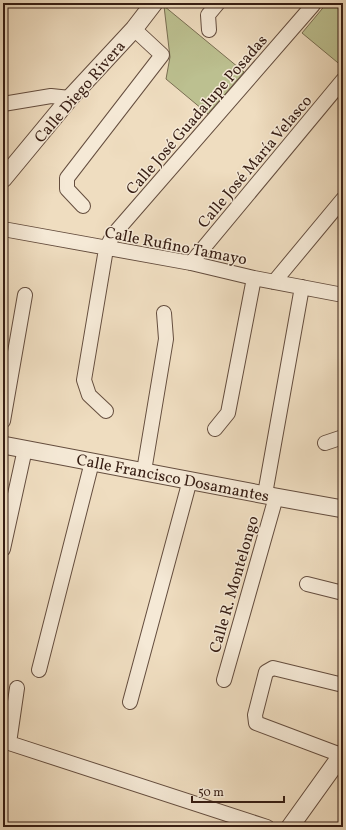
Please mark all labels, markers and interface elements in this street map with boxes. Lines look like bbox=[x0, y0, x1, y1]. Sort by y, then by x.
street label: Calle José Guadalupe Posadas bbox=[122, 30, 273, 200]
street label: Calle Diego Rivera bbox=[30, 36, 131, 148]
street label: Calle José María Velasco bbox=[193, 91, 318, 234]
street label: Calle Rufino Tamayo bbox=[103, 222, 249, 272]
street label: Calle Francisco Dosamantes bbox=[74, 449, 271, 508]
street label: Calle R. Montelongo bbox=[205, 513, 265, 656]
scale bar bbox=[192, 778, 284, 804]
text: 50 m bbox=[198, 785, 224, 801]

